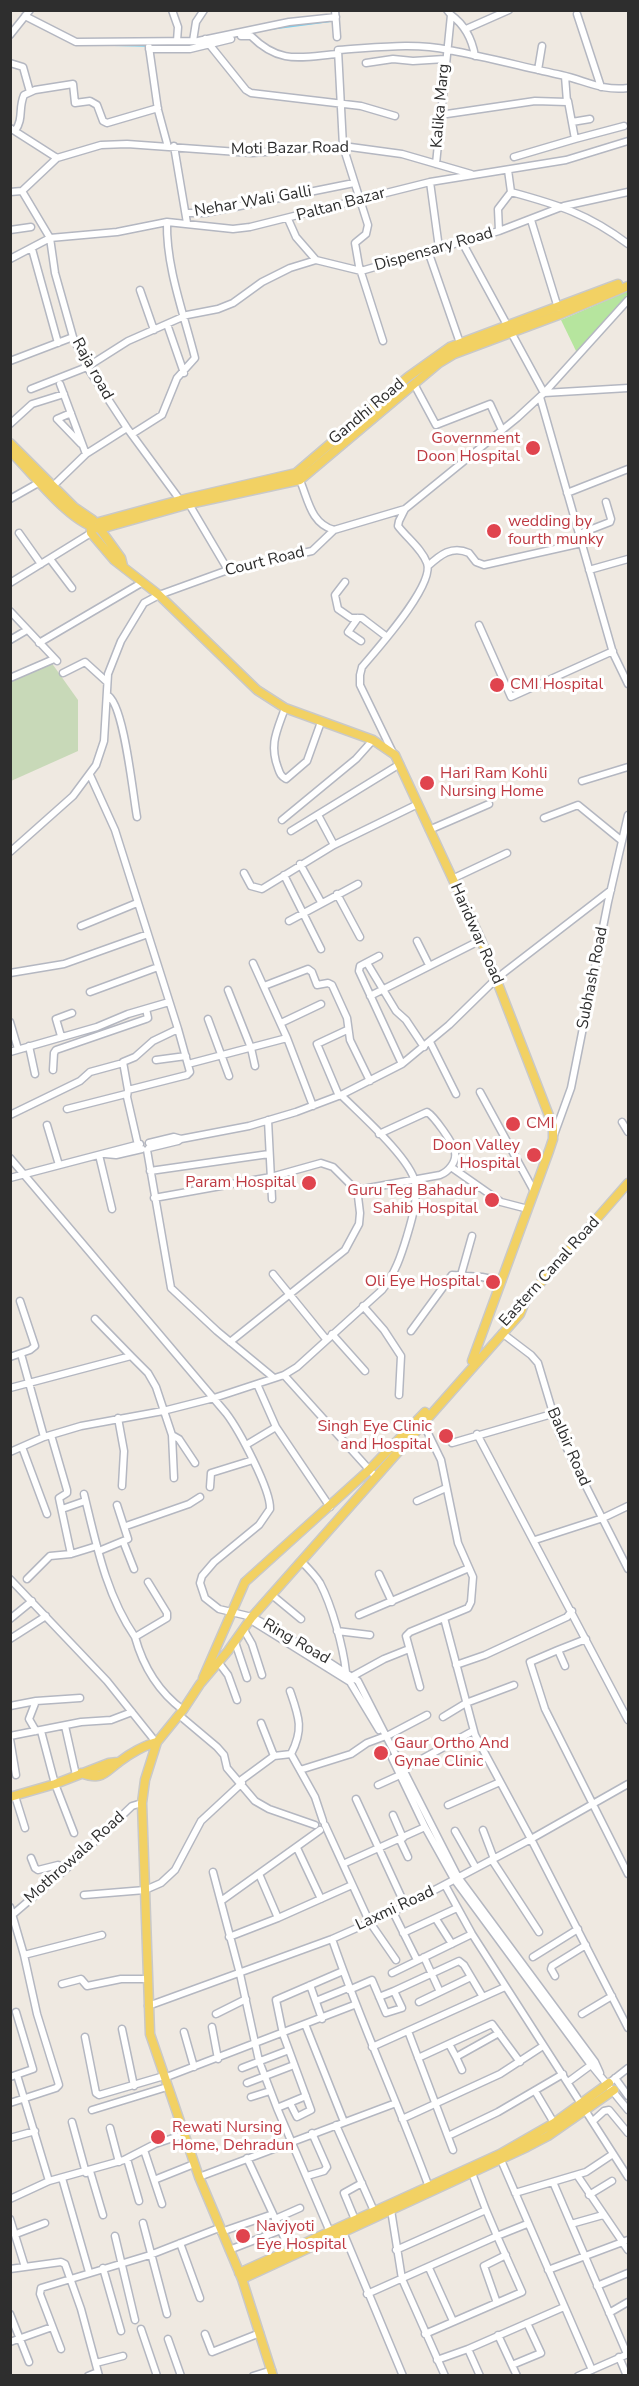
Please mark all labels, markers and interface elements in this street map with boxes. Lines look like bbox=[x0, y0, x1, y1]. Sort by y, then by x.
street label: Kalika Marg bbox=[428, 63, 454, 149]
street label: Moti Bazar Road bbox=[231, 138, 349, 160]
street label: Nehar Wali Galli bbox=[193, 182, 313, 222]
street label: Paltan Bazar bbox=[295, 184, 387, 226]
street label: Dispensary Road bbox=[373, 224, 495, 276]
street label: Raja road bbox=[67, 335, 117, 403]
street label: Gandhi Road bbox=[325, 375, 409, 449]
place label: Government Doon Hospital bbox=[417, 429, 520, 467]
marker: Government Doon Hospital bbox=[524, 439, 542, 457]
place label: wedding by fourth munky bbox=[508, 512, 604, 550]
marker: wedding by fourth munky bbox=[485, 522, 503, 540]
street label: Court Road bbox=[223, 543, 307, 581]
place label: CMI Hospital bbox=[510, 675, 603, 695]
marker: CMI Hospital bbox=[488, 676, 506, 694]
place label: Hari Ram Kohli Nursing Home bbox=[440, 764, 547, 802]
marker: Hari Ram Kohli Nursing Home bbox=[418, 774, 436, 792]
street label: Haridwar Road bbox=[445, 881, 507, 987]
street label: Subhash Road bbox=[574, 925, 612, 1031]
place label: CMI bbox=[526, 1114, 555, 1134]
marker: CMI bbox=[504, 1115, 522, 1133]
place label: Doon Valley Hospital bbox=[433, 1136, 520, 1174]
marker: Doon Valley Hospital bbox=[525, 1146, 543, 1164]
place label: Param Hospital bbox=[185, 1173, 296, 1193]
marker: Param Hospital bbox=[300, 1174, 318, 1192]
place label: Guru Teg Bahadur Sahib Hospital bbox=[347, 1181, 478, 1219]
marker: Guru Teg Bahadur Sahib Hospital bbox=[483, 1191, 501, 1209]
street label: Eastern Canal Road bbox=[496, 1213, 604, 1331]
place label: Oli Eye Hospital bbox=[365, 1272, 480, 1292]
marker: Oli Eye Hospital bbox=[484, 1273, 502, 1291]
street label: Balbir Road bbox=[542, 1405, 594, 1489]
place label: Singh Eye Clinic and Hospital bbox=[317, 1417, 432, 1455]
marker: Singh Eye Clinic and Hospital bbox=[437, 1427, 455, 1445]
street label: Ring Road bbox=[259, 1615, 333, 1669]
place label: Gaur Ortho And Gynae Clinic bbox=[394, 1734, 509, 1772]
marker: Gaur Ortho And Gynae Clinic bbox=[372, 1744, 390, 1762]
street label: Mothrowala Road bbox=[21, 1808, 129, 1908]
street label: Laxmi Road bbox=[353, 1882, 437, 1936]
place label: Rewati Nursing Home, Dehradun bbox=[172, 2118, 294, 2156]
marker: Rewati Nursing Home, Dehradun bbox=[149, 2128, 167, 2146]
place label: Navjyoti Eye Hospital bbox=[256, 2217, 347, 2255]
marker: Navjyoti Eye Hospital bbox=[234, 2227, 252, 2245]

